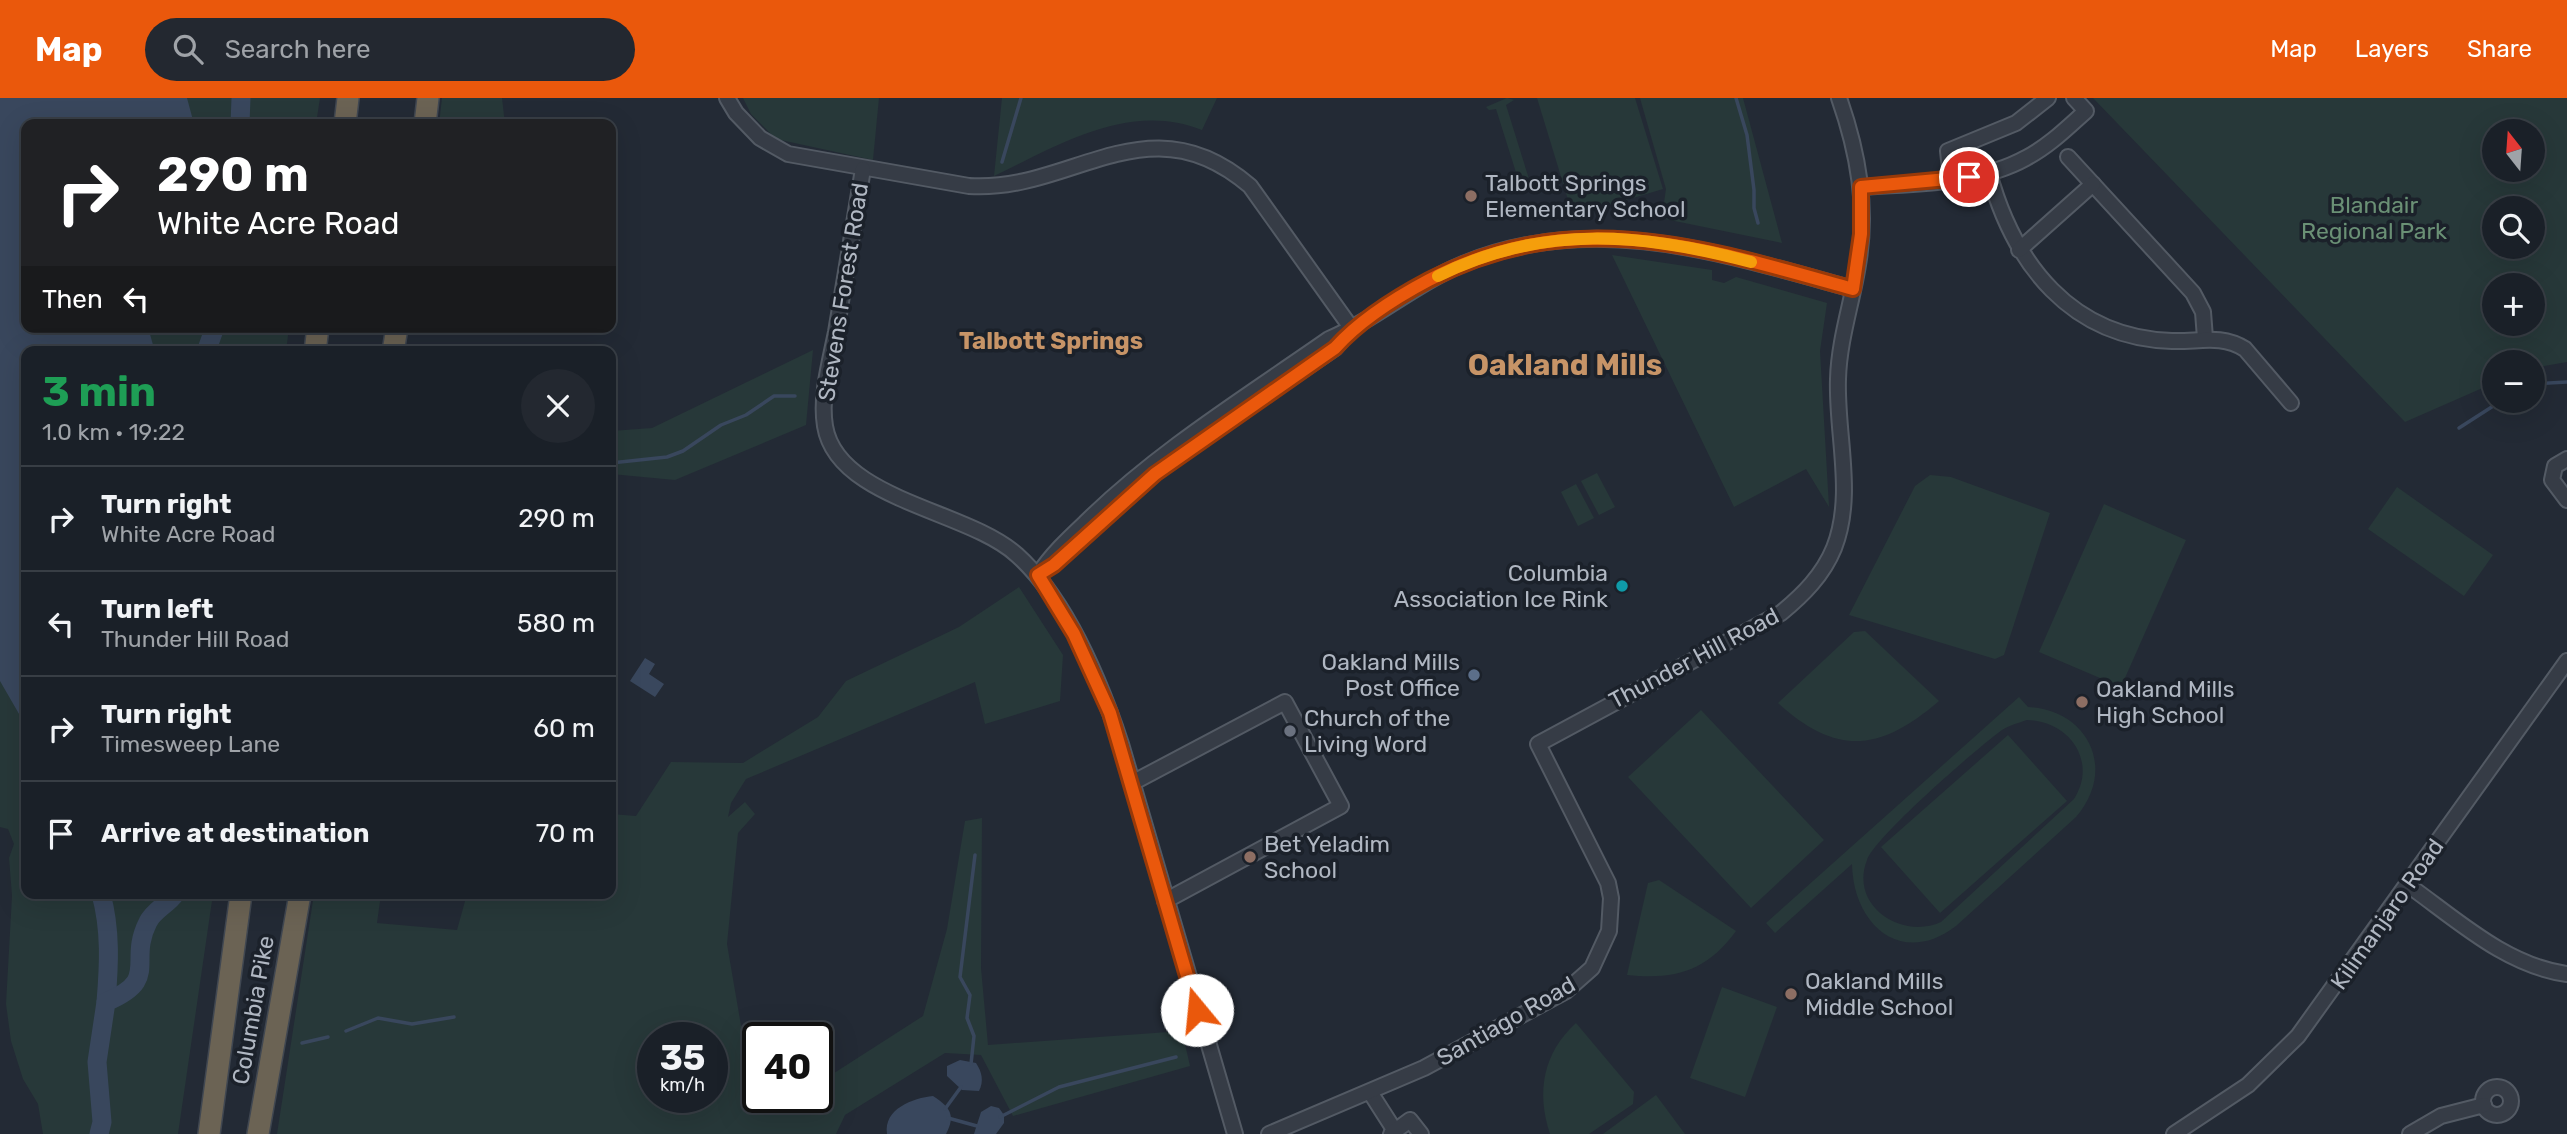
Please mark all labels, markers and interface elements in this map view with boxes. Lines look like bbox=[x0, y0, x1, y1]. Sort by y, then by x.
search box bbox=[145, 18, 635, 81]
text: Map bbox=[35, 30, 103, 69]
icon: search bbox=[169, 30, 207, 68]
text: Search here bbox=[225, 34, 370, 65]
text: Map bbox=[2270, 35, 2317, 63]
text: Layers bbox=[2355, 35, 2429, 63]
text: Share bbox=[2467, 35, 2532, 63]
north arrow bbox=[2482, 119, 2544, 182]
map controls bbox=[2482, 119, 2545, 413]
text: 290 m bbox=[157, 145, 309, 203]
icon: right bbox=[42, 147, 133, 238]
pin bbox=[1939, 147, 1999, 207]
icon: arrive bbox=[1950, 158, 1988, 196]
place label: Talbott Springs Elementary School bbox=[1485, 169, 1686, 223]
street label: Stevens Forest Road bbox=[812, 181, 874, 403]
marker: Talbott Springs Elementary School bbox=[1463, 188, 1479, 204]
park label: Blandair Regional Park bbox=[2301, 191, 2447, 245]
button: search bbox=[2482, 196, 2545, 259]
text: White Acre Road bbox=[157, 204, 400, 242]
button: + bbox=[2482, 273, 2545, 336]
icon: left bbox=[117, 280, 155, 318]
text: Then bbox=[42, 284, 103, 315]
district label: Talbott Springs bbox=[959, 327, 1143, 355]
district label: Oakland Mills bbox=[1468, 347, 1662, 383]
button: − bbox=[2482, 350, 2545, 413]
text: 3 min bbox=[42, 367, 156, 417]
button: close bbox=[521, 369, 595, 443]
text: 1.0 km · 19:22 bbox=[42, 418, 185, 446]
text: Turn right bbox=[101, 489, 231, 520]
icon: right bbox=[42, 500, 80, 538]
text: 290 m bbox=[518, 503, 595, 534]
text: White Acre Road bbox=[101, 520, 275, 548]
place label: Columbia Association Ice Rink bbox=[1394, 559, 1608, 613]
marker: Columbia Association Ice Rink bbox=[1614, 578, 1630, 594]
text: Turn left bbox=[101, 594, 213, 625]
street label: Thunder Hill Road bbox=[1604, 601, 1784, 715]
icon: left bbox=[42, 605, 80, 643]
text: 580 m bbox=[517, 608, 595, 639]
text: Thunder Hill Road bbox=[101, 625, 289, 653]
place label: Oakland Mills Post Office bbox=[1322, 648, 1460, 702]
marker: Oakland Mills Post Office bbox=[1466, 667, 1482, 683]
place label: Oakland Mills High School bbox=[2096, 675, 2234, 729]
marker: Oakland Mills High School bbox=[2074, 694, 2090, 710]
text: Turn right bbox=[101, 699, 231, 730]
place label: Church of the Living Word bbox=[1304, 704, 1450, 758]
icon: right bbox=[42, 710, 80, 748]
text: 60 m bbox=[533, 713, 595, 744]
marker: Church of the Living Word bbox=[1282, 723, 1298, 739]
text: Timesweep Lane bbox=[101, 730, 280, 758]
icon: arrive bbox=[42, 815, 80, 853]
text: Arrive at destination bbox=[101, 818, 369, 849]
text: 70 m bbox=[536, 818, 595, 849]
place label: Bet Yeladim School bbox=[1264, 830, 1390, 884]
street label: Kilimanjaro Road bbox=[2324, 833, 2450, 995]
marker: Bet Yeladim School bbox=[1242, 849, 1258, 865]
street label: Columbia Pike bbox=[226, 933, 280, 1087]
place label: Oakland Mills Middle School bbox=[1805, 967, 1953, 1021]
street label: Santiago Road bbox=[1432, 970, 1580, 1072]
position arrow bbox=[1160, 973, 1234, 1047]
marker: Oakland Mills Middle School bbox=[1783, 986, 1799, 1002]
speed limit sign: 40 bbox=[742, 1022, 833, 1113]
text: 35 bbox=[660, 1037, 705, 1079]
text: km/h bbox=[660, 1074, 705, 1096]

